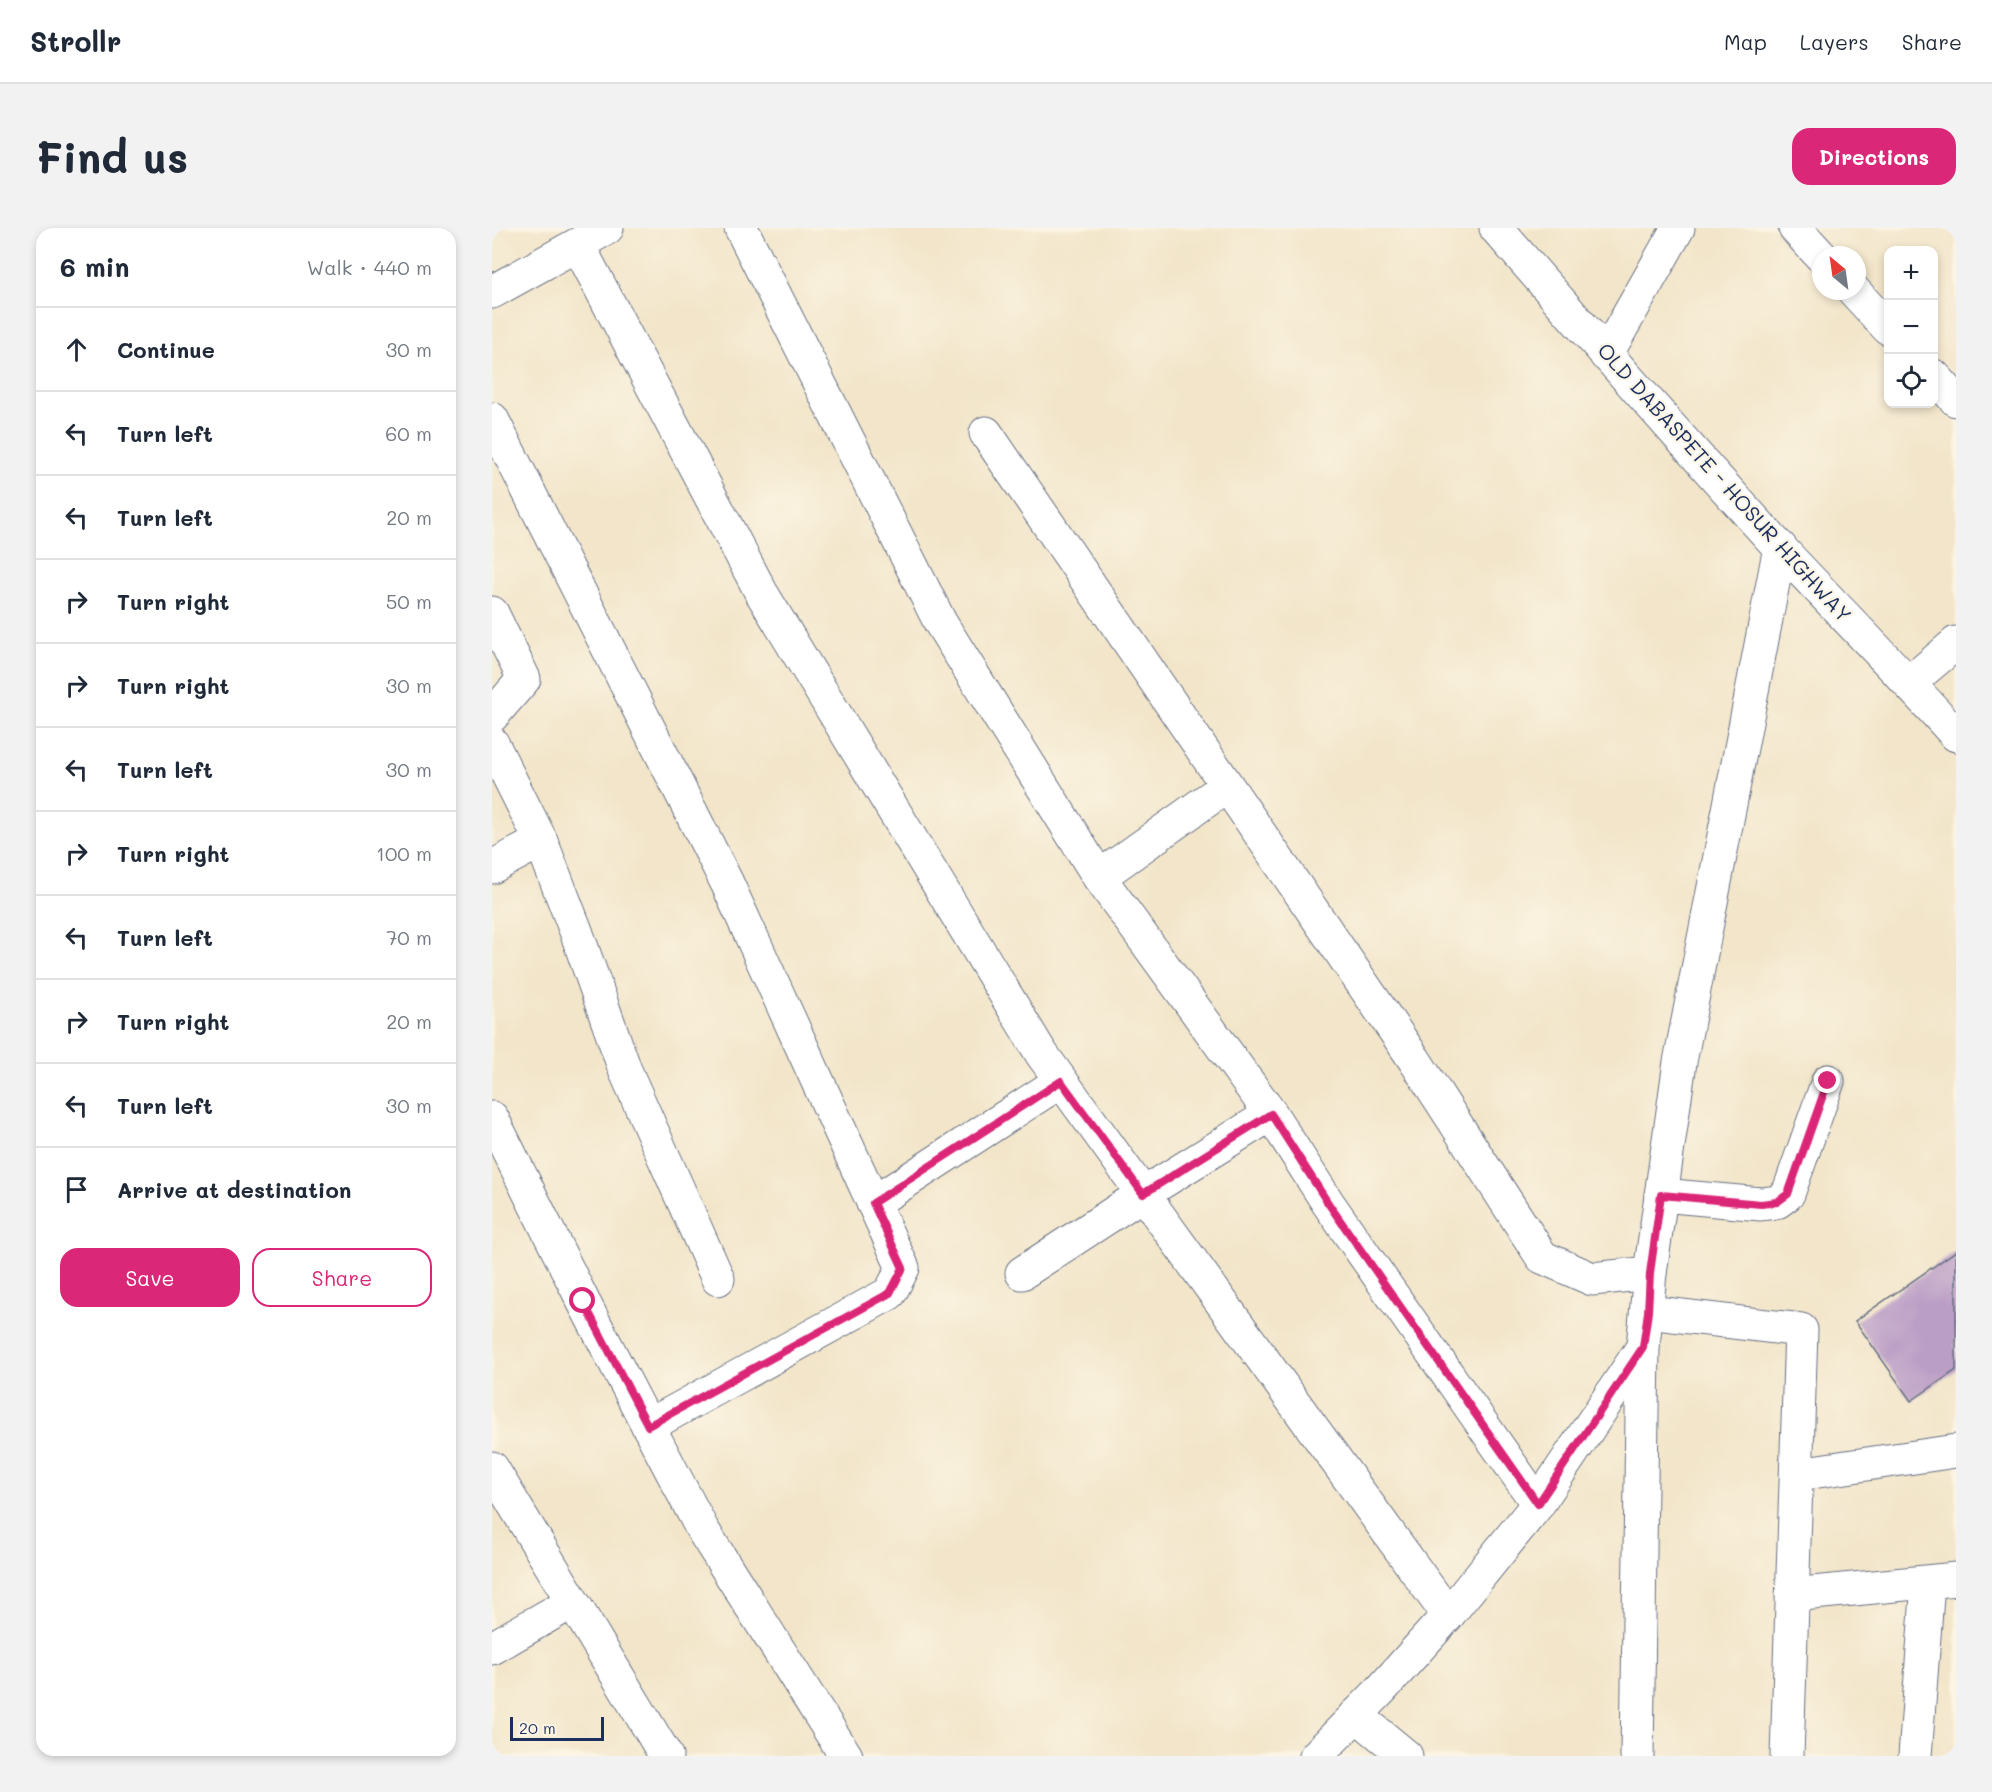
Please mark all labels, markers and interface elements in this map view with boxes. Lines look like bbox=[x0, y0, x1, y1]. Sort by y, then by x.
text: Strollr bbox=[30, 23, 121, 59]
text: Map bbox=[1724, 28, 1767, 55]
text: Layers bbox=[1800, 28, 1869, 55]
text: Share bbox=[1902, 28, 1962, 55]
button: Directions bbox=[1792, 128, 1956, 185]
text: Find us bbox=[36, 129, 188, 184]
north arrow bbox=[1812, 246, 1866, 300]
map controls bbox=[1884, 246, 1938, 408]
button: + bbox=[1884, 246, 1938, 300]
text: 6 min bbox=[60, 250, 129, 284]
text: Walk · 440 m bbox=[307, 254, 432, 280]
button: − bbox=[1884, 300, 1938, 354]
icon: ahead bbox=[60, 333, 93, 366]
text: Continue bbox=[117, 335, 215, 364]
text: 30 m bbox=[386, 336, 432, 362]
street label: OLD DABASPETE - HOSUR HIGHWAY bbox=[1592, 337, 1858, 627]
button: locate bbox=[1884, 354, 1938, 408]
icon: left bbox=[60, 417, 93, 450]
text: Turn left bbox=[117, 419, 213, 448]
text: 60 m bbox=[385, 420, 432, 446]
icon: left bbox=[60, 501, 93, 534]
text: Turn left bbox=[117, 503, 213, 532]
text: 20 m bbox=[386, 504, 432, 530]
icon: right bbox=[60, 585, 93, 618]
text: Turn right bbox=[117, 587, 229, 616]
text: 50 m bbox=[386, 588, 432, 614]
icon: right bbox=[60, 669, 93, 702]
text: Turn right bbox=[117, 671, 229, 700]
text: 30 m bbox=[386, 672, 432, 698]
icon: left bbox=[60, 753, 93, 786]
text: Turn left bbox=[117, 755, 213, 784]
text: 30 m bbox=[386, 756, 432, 782]
icon: right bbox=[60, 837, 93, 870]
text: Turn right bbox=[117, 839, 229, 868]
text: 100 m bbox=[376, 840, 432, 866]
icon: left bbox=[60, 921, 93, 954]
text: Turn left bbox=[117, 923, 213, 952]
text: 70 m bbox=[386, 924, 432, 950]
icon: right bbox=[60, 1005, 93, 1038]
text: Turn right bbox=[117, 1007, 229, 1036]
text: 20 m bbox=[386, 1008, 432, 1034]
route end bbox=[1814, 1067, 1840, 1093]
icon: left bbox=[60, 1089, 93, 1122]
text: Turn left bbox=[117, 1091, 213, 1120]
text: 30 m bbox=[386, 1092, 432, 1118]
icon: arrive bbox=[60, 1173, 93, 1206]
text: Arrive at destination bbox=[117, 1175, 352, 1204]
button: Save bbox=[60, 1248, 240, 1307]
button: Share bbox=[252, 1248, 432, 1307]
route start bbox=[569, 1287, 595, 1313]
scale bar bbox=[510, 1714, 604, 1742]
text: 20 m bbox=[519, 1717, 556, 1738]

